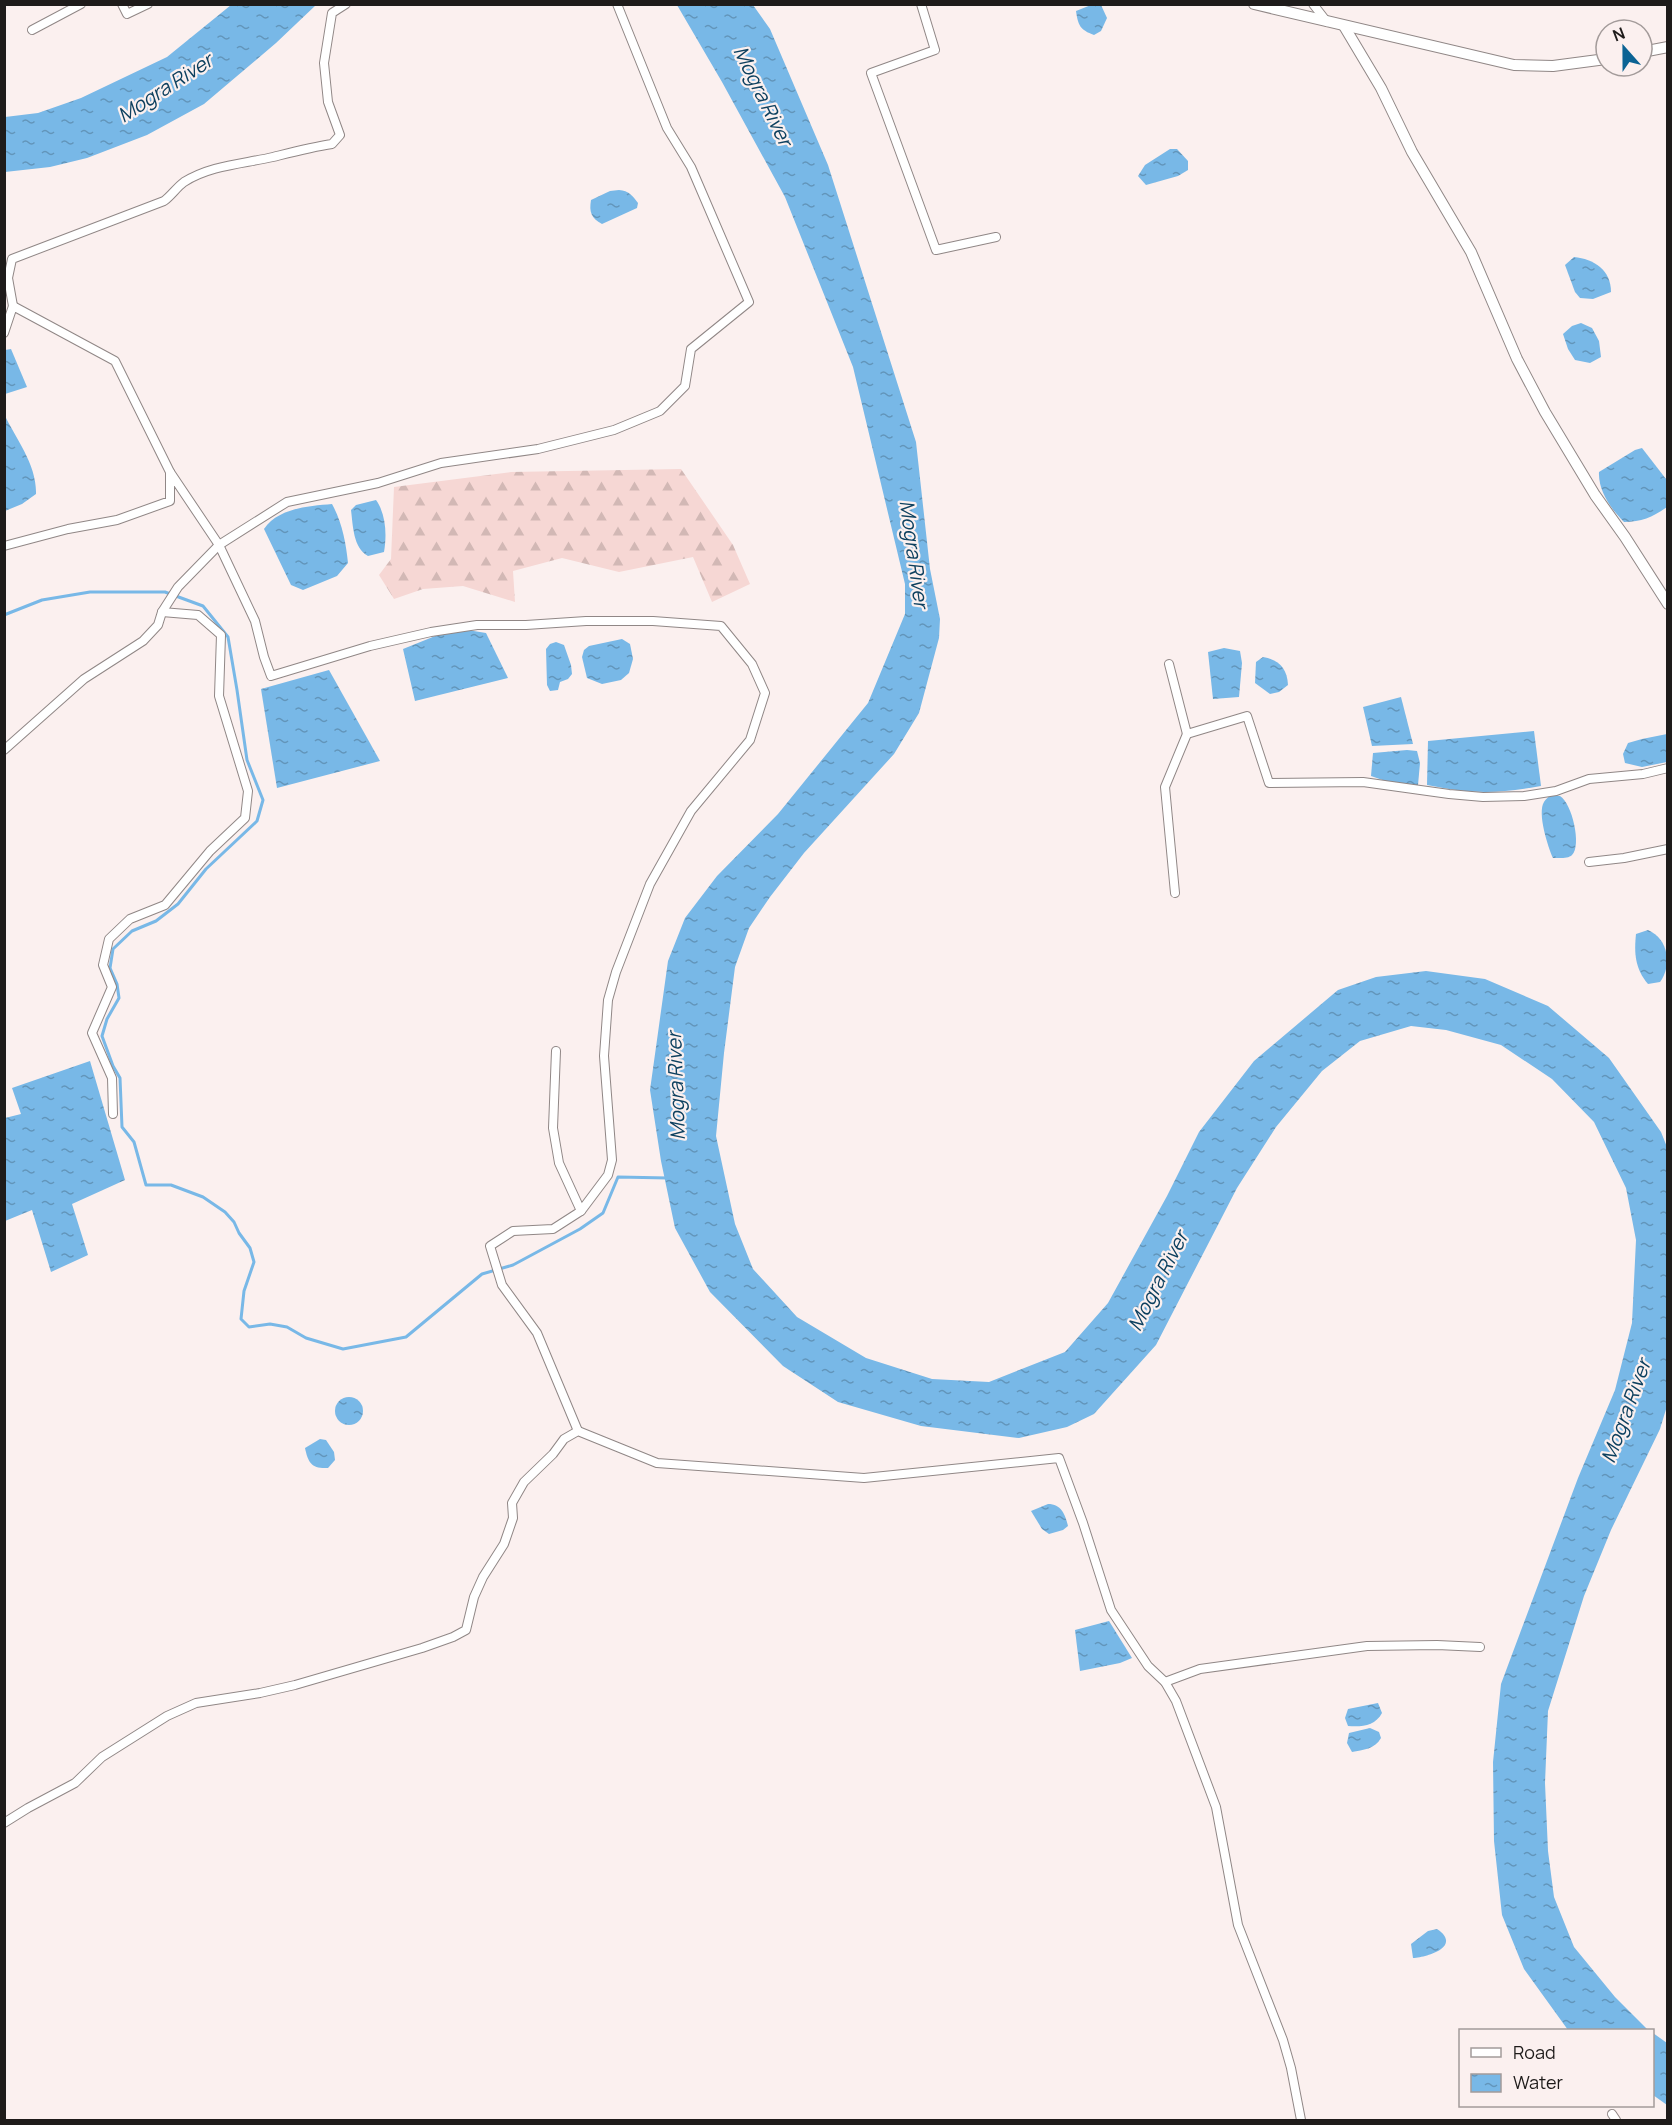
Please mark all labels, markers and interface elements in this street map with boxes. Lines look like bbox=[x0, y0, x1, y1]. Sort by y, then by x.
north arrow bbox=[1594, 18, 1654, 78]
text: N bbox=[1609, 22, 1628, 46]
water label: Mogra River bbox=[728, 41, 801, 153]
water label: Mogra River bbox=[112, 45, 220, 128]
water label: Mogra River bbox=[894, 498, 936, 612]
water label: Mogra River bbox=[660, 1029, 691, 1141]
water label: Mogra River bbox=[1121, 1224, 1195, 1335]
water label: Mogra River bbox=[1594, 1353, 1658, 1466]
legend bbox=[1459, 2029, 1654, 2107]
text: Road bbox=[1513, 2040, 1556, 2064]
text: Water bbox=[1513, 2070, 1563, 2094]

